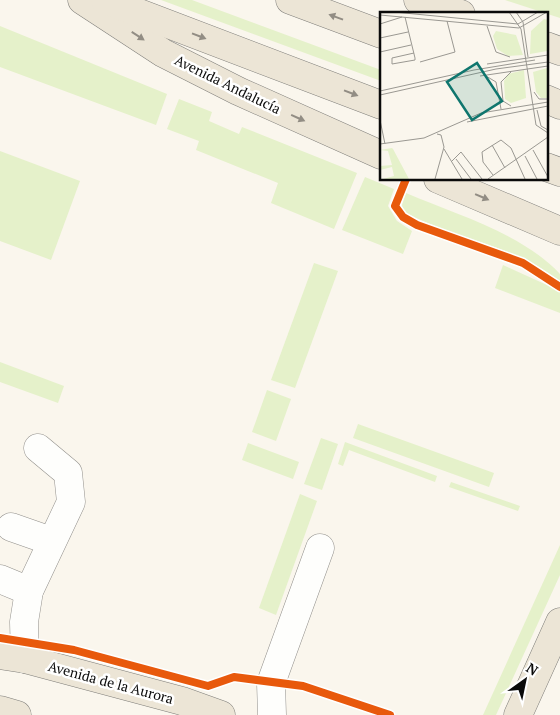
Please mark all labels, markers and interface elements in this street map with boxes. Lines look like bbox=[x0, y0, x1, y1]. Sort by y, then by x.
inset map bbox=[380, 12, 548, 180]
one-way arrow bbox=[328, 13, 343, 20]
one-way arrow bbox=[131, 32, 144, 41]
one-way arrow bbox=[192, 33, 207, 40]
street label: Avenida Andalucía bbox=[172, 50, 284, 118]
one-way arrow bbox=[344, 90, 359, 98]
one-way arrow bbox=[291, 114, 305, 122]
one-way arrow bbox=[474, 194, 489, 201]
north arrow bbox=[500, 655, 550, 705]
street label: Avenida de la Aurora bbox=[46, 656, 176, 708]
text: N bbox=[523, 658, 542, 680]

